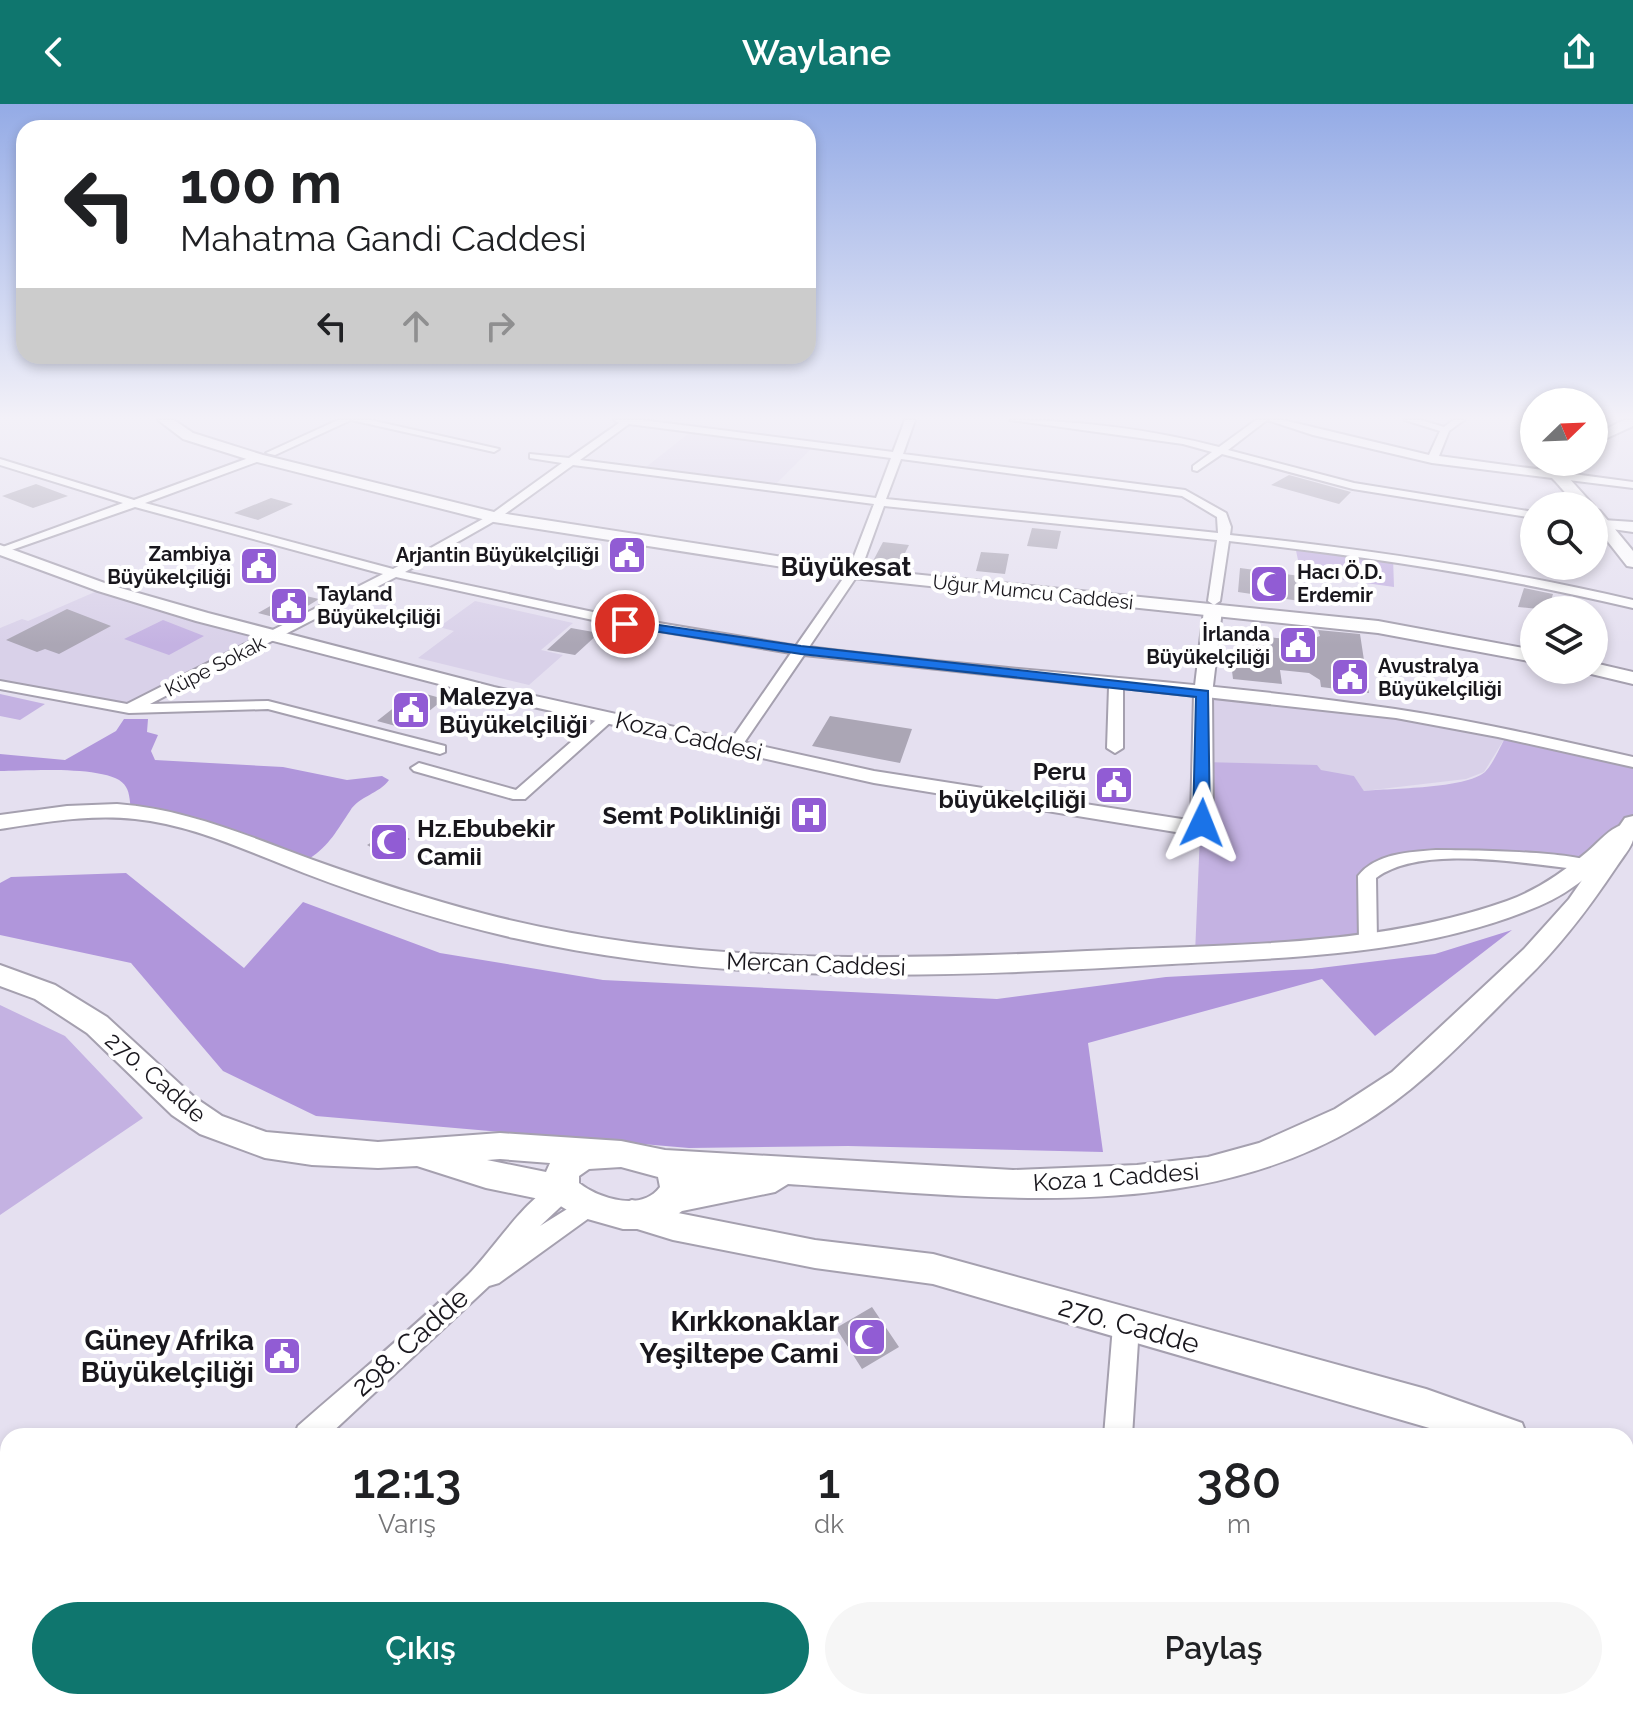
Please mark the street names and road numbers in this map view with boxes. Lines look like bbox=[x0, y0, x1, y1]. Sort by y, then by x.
street label: Uğur Mumcu Caddesi bbox=[931, 570, 1135, 614]
street label: Küpe Sokak bbox=[161, 630, 270, 702]
street label: Koza Caddesi bbox=[613, 705, 765, 767]
street label: Mercan Caddesi bbox=[726, 946, 906, 982]
street label: 270. Cadde bbox=[100, 1025, 212, 1129]
street label: Koza 1 Caddesi bbox=[1032, 1157, 1200, 1197]
street label: 298. Cadde bbox=[345, 1281, 475, 1403]
street label: 270. Cadde bbox=[1055, 1289, 1203, 1361]

